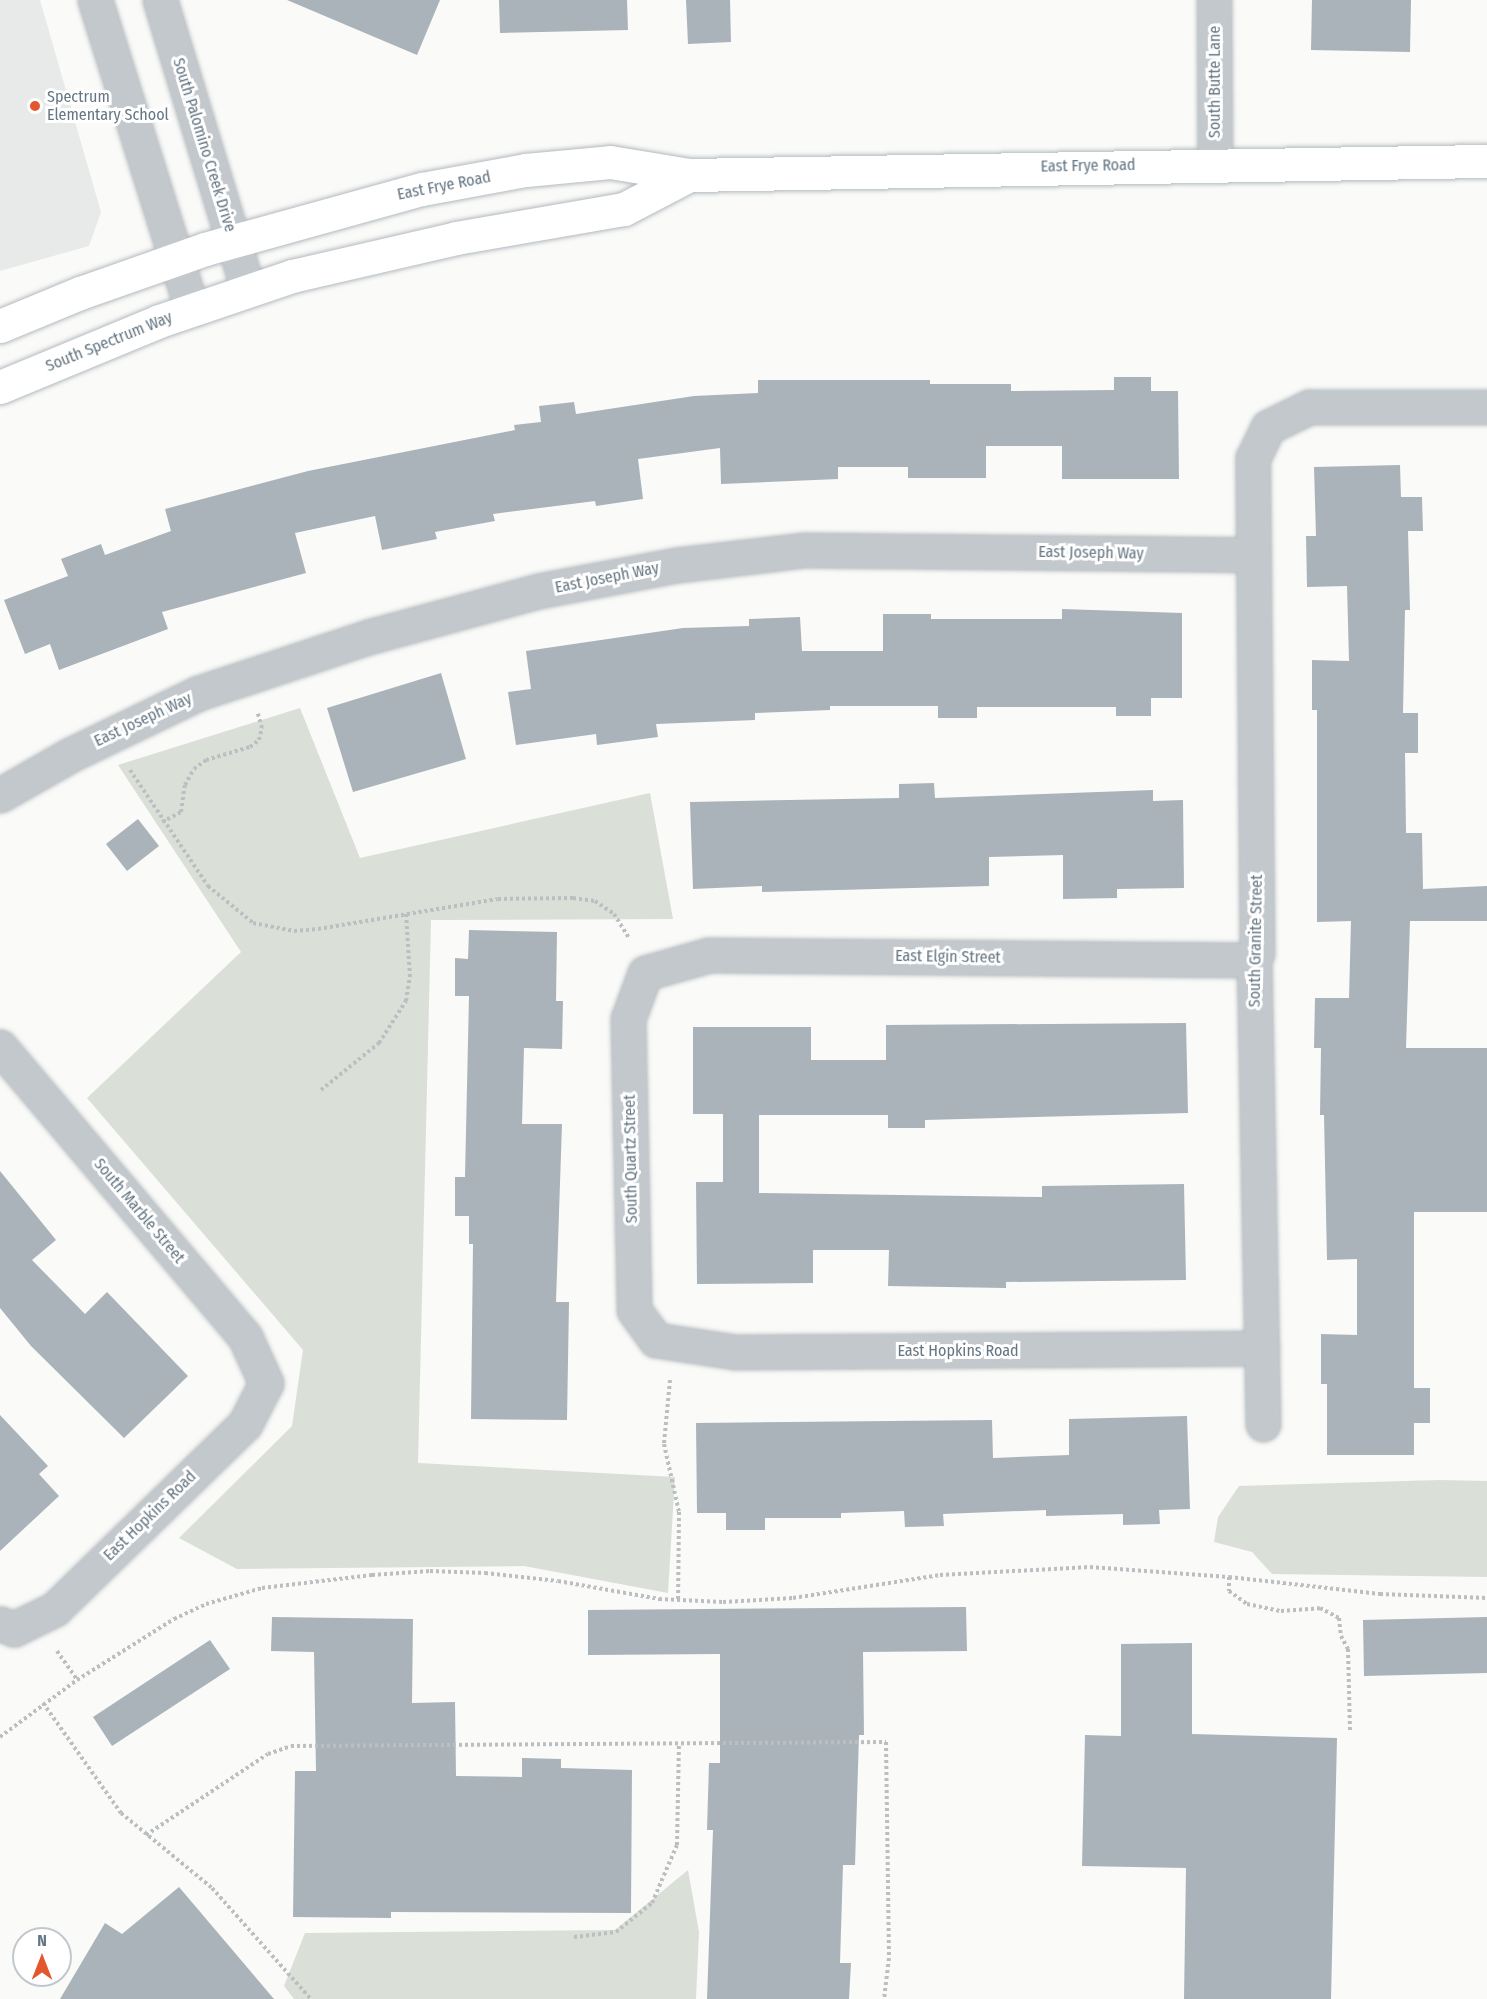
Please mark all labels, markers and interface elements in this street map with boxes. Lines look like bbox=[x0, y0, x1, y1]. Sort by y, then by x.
street label: South Butte Lane bbox=[1205, 26, 1225, 138]
street label: South Palomino Creek Drive bbox=[168, 56, 240, 234]
place label: Spectrum Elementary School bbox=[47, 87, 169, 125]
marker: Spectrum Elementary School bbox=[28, 99, 42, 113]
street label: East Frye Road bbox=[1040, 156, 1136, 176]
street label: East Frye Road bbox=[396, 168, 492, 204]
street label: South Spectrum Way bbox=[43, 308, 175, 376]
street label: East Joseph Way bbox=[1038, 542, 1144, 564]
street label: East Joseph Way bbox=[553, 559, 661, 597]
street label: East Joseph Way bbox=[91, 689, 195, 751]
street label: South Granite Street bbox=[1245, 874, 1267, 1008]
street label: East Elgin Street bbox=[895, 946, 1001, 968]
street label: South Quartz Street bbox=[620, 1095, 642, 1223]
street label: South Marble Street bbox=[90, 1155, 188, 1267]
street label: East Hopkins Road bbox=[897, 1341, 1019, 1361]
street label: East Hopkins Road bbox=[100, 1467, 200, 1565]
north arrow bbox=[12, 1927, 72, 1987]
text: N bbox=[37, 1931, 47, 1950]

